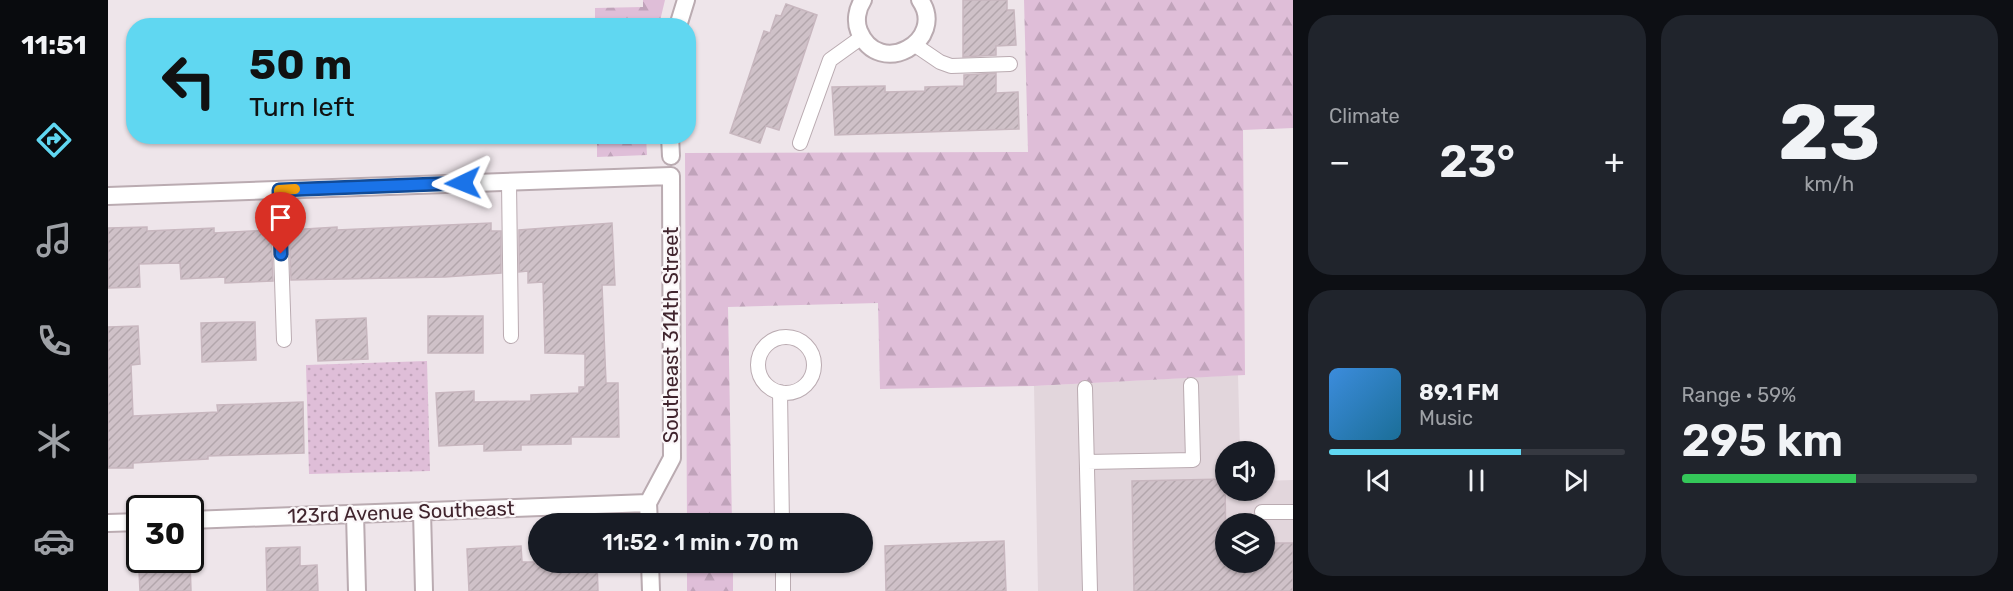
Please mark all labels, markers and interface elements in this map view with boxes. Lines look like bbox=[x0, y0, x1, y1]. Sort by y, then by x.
text: 11:51 bbox=[21, 29, 87, 61]
text: 50 m bbox=[249, 40, 352, 90]
icon: left bbox=[150, 42, 228, 120]
text: 23 bbox=[1778, 86, 1880, 179]
text: Turn left bbox=[249, 91, 354, 123]
text: Climate bbox=[1329, 104, 1400, 128]
icon: directions bbox=[33, 119, 75, 161]
text: 23° bbox=[1439, 135, 1515, 188]
text: − bbox=[1329, 142, 1350, 181]
text: + bbox=[1604, 142, 1624, 181]
position arrow bbox=[431, 151, 495, 215]
text: km/h bbox=[1804, 172, 1854, 196]
pin bbox=[255, 192, 306, 254]
icon: arrive bbox=[264, 201, 297, 234]
icon: music bbox=[33, 219, 75, 261]
street label: Southeast 314th Street bbox=[659, 227, 683, 443]
icon: phone bbox=[33, 320, 75, 362]
text: 89.1 FM bbox=[1419, 379, 1499, 406]
text: Range · 59% bbox=[1682, 383, 1796, 407]
text: Music bbox=[1419, 406, 1473, 430]
text: 295 km bbox=[1682, 414, 1843, 467]
icon: climate bbox=[33, 420, 75, 462]
map controls bbox=[1215, 441, 1275, 573]
button: sound bbox=[1215, 441, 1275, 501]
icon: previous bbox=[1362, 464, 1395, 497]
icon: pause bbox=[1460, 464, 1493, 497]
icon: next bbox=[1559, 464, 1592, 497]
speed limit sign: 30 bbox=[126, 495, 204, 573]
street label: 123rd Avenue Southeast bbox=[287, 496, 515, 528]
button: layers bbox=[1215, 513, 1275, 573]
icon: car bbox=[33, 520, 75, 562]
text: 11:52 · 1 min · 70 m bbox=[602, 529, 799, 556]

